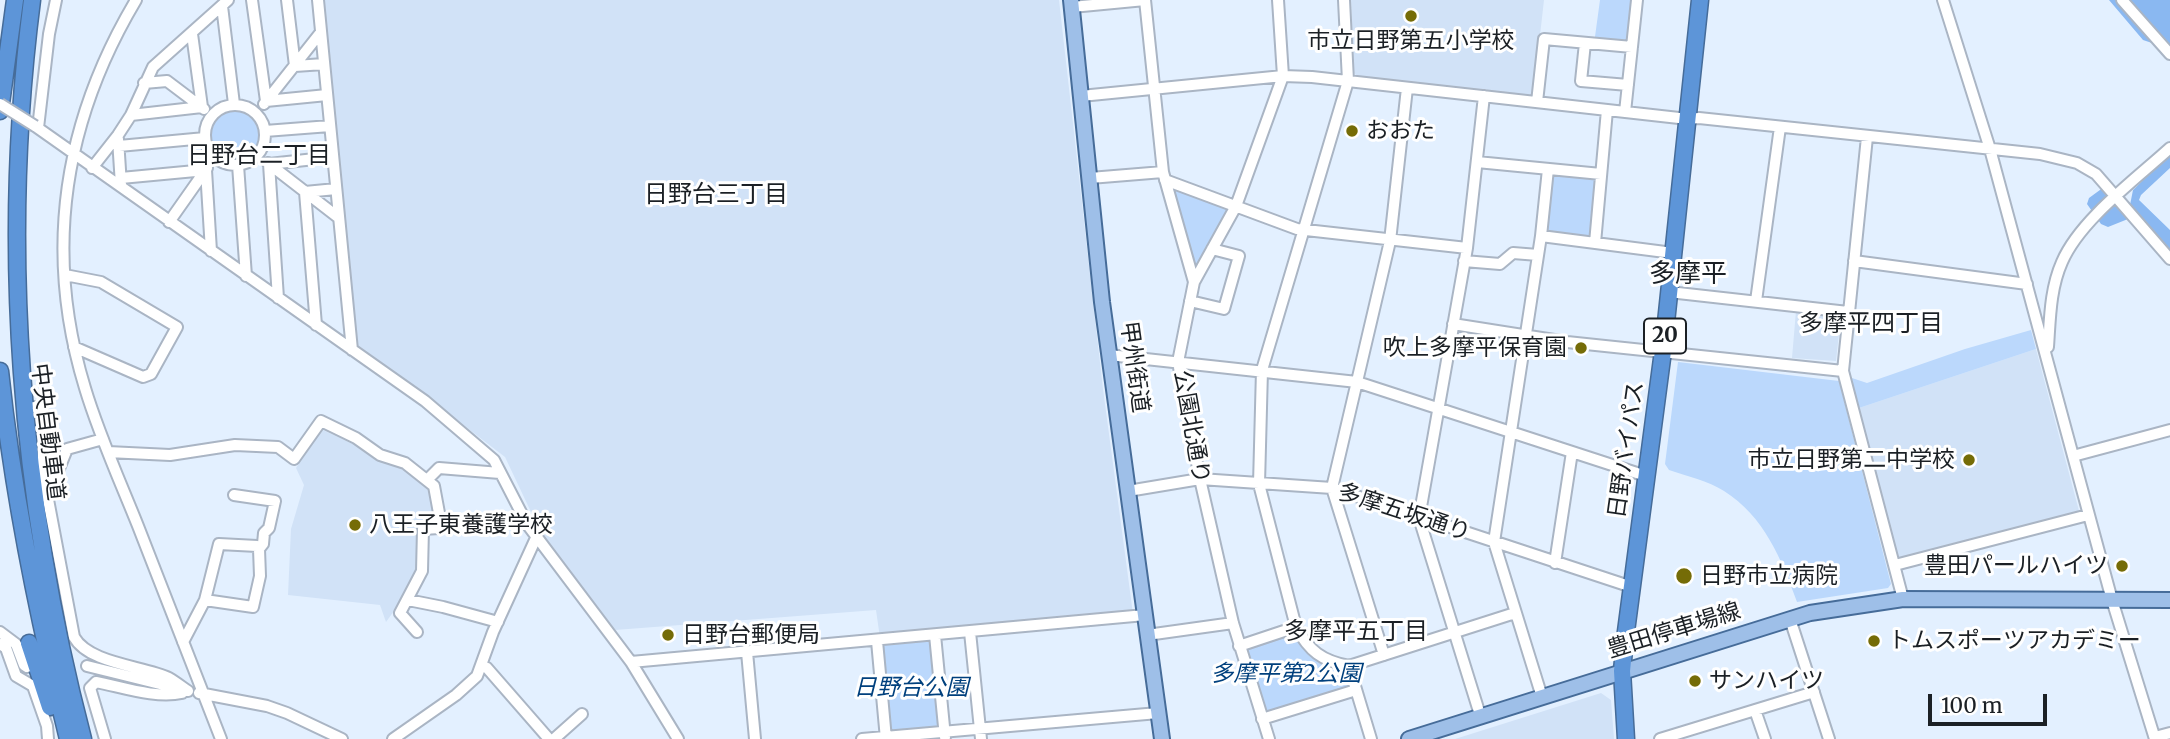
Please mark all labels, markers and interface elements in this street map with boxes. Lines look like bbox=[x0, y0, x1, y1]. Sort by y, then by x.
marker: 市立日野第五小学校 bbox=[1403, 8, 1419, 24]
place label: 市立日野第五小学校 bbox=[1308, 27, 1514, 55]
place label: おおた bbox=[1366, 117, 1435, 145]
marker: おおた bbox=[1344, 123, 1360, 139]
district label: 日野台二丁目 bbox=[187, 142, 331, 170]
district label: 日野台三丁目 bbox=[644, 181, 788, 209]
district label: 多摩平 bbox=[1649, 259, 1727, 291]
district label: 多摩平四丁目 bbox=[1799, 310, 1943, 338]
road number: 20 bbox=[1644, 318, 1686, 354]
street label: 甲州街道 bbox=[1114, 320, 1154, 414]
place label: 吹上多摩平保育園 bbox=[1383, 334, 1567, 362]
marker: 吹上多摩平保育園 bbox=[1573, 340, 1589, 356]
street label: 中央自動車道 bbox=[25, 362, 69, 502]
street label: 公園北通り bbox=[1167, 368, 1215, 486]
street label: 日野バイパス bbox=[1604, 380, 1650, 520]
place label: 市立日野第二中学校 bbox=[1748, 446, 1955, 474]
marker: 市立日野第二中学校 bbox=[1961, 452, 1977, 468]
street label: 多摩五坂通り bbox=[1334, 479, 1474, 547]
place label: 八王子東養護学校 bbox=[369, 511, 553, 539]
marker: 八王子東養護学校 bbox=[347, 517, 363, 533]
place label: 豊田パールハイツ bbox=[1924, 552, 2108, 580]
marker: 豊田パールハイツ bbox=[2114, 558, 2130, 574]
place label: 日野市立病院 bbox=[1700, 562, 1838, 590]
marker: 日野市立病院 bbox=[1674, 566, 1694, 586]
street label: 豊田停車場線 bbox=[1604, 598, 1744, 664]
district label: 多摩平五丁目 bbox=[1284, 618, 1428, 646]
place label: 日野台郵便局 bbox=[682, 621, 820, 649]
marker: 日野台郵便局 bbox=[660, 627, 676, 643]
place label: トムスポーツアカデミー bbox=[1888, 627, 2141, 655]
marker: トムスポーツアカデミー bbox=[1866, 633, 1882, 649]
park label: 多摩平第2公園 bbox=[1210, 660, 1362, 688]
place label: サンハイツ bbox=[1709, 667, 1824, 695]
marker: サンハイツ bbox=[1687, 673, 1703, 689]
park label: 日野台公園 bbox=[854, 674, 968, 702]
scale bar bbox=[1932, 680, 2051, 724]
text: 100 m bbox=[1941, 692, 2003, 719]

